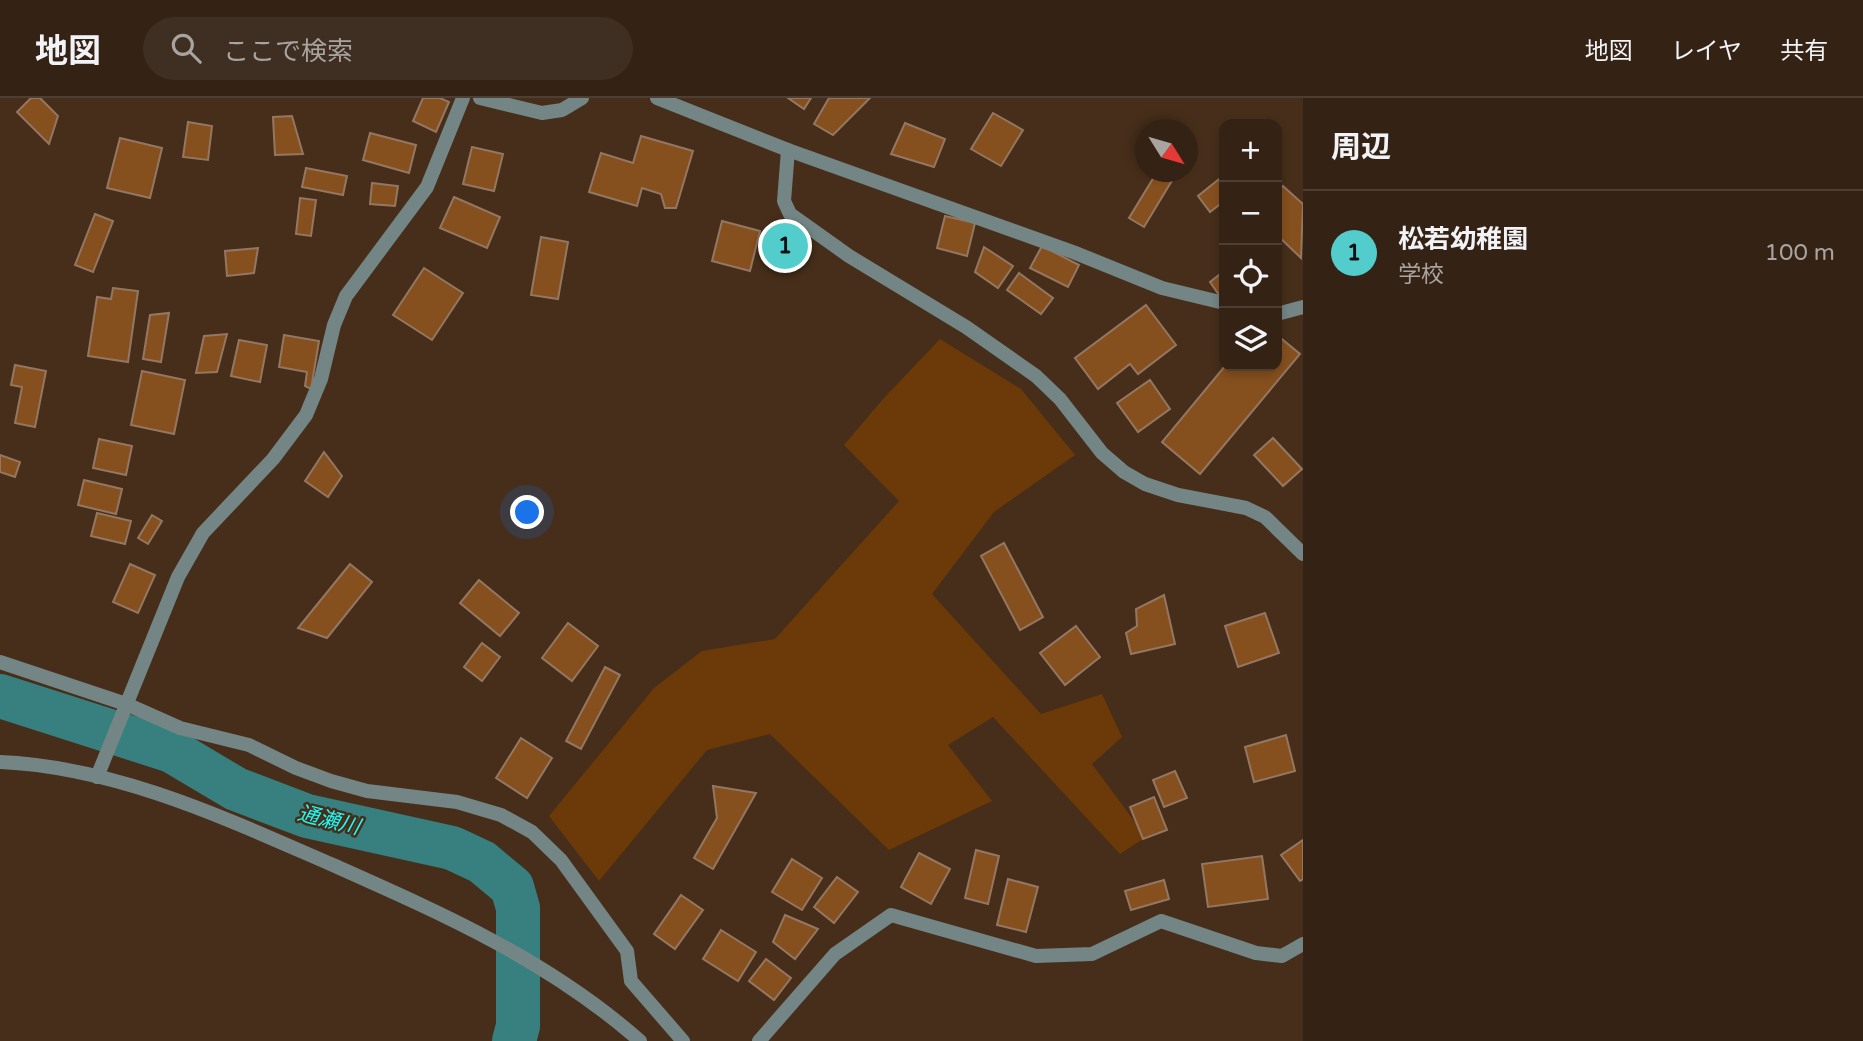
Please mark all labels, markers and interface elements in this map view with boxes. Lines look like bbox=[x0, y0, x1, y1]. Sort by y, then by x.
search box bbox=[143, 17, 633, 80]
icon: search bbox=[167, 29, 205, 67]
text: 地図 bbox=[35, 32, 101, 71]
text: ここで検索 bbox=[223, 36, 353, 67]
text: 地図 bbox=[1585, 37, 1633, 66]
text: レイヤ bbox=[1671, 37, 1742, 66]
text: 共有 bbox=[1780, 37, 1828, 66]
north arrow bbox=[1135, 119, 1198, 182]
map controls bbox=[1219, 119, 1282, 371]
button: + bbox=[1219, 119, 1282, 182]
text: 周辺 bbox=[1331, 129, 1391, 166]
button: − bbox=[1219, 182, 1282, 245]
pin: 1 bbox=[762, 220, 808, 272]
text: 松若幼稚園 bbox=[1398, 224, 1528, 255]
text: 1 bbox=[1347, 239, 1361, 267]
text: 100 m bbox=[1765, 239, 1835, 267]
button: locate bbox=[1219, 245, 1282, 308]
text: 学校 bbox=[1398, 261, 1444, 289]
button: layers bbox=[1219, 308, 1282, 371]
your location bbox=[510, 495, 544, 529]
water label: 通瀬川 bbox=[295, 801, 364, 841]

